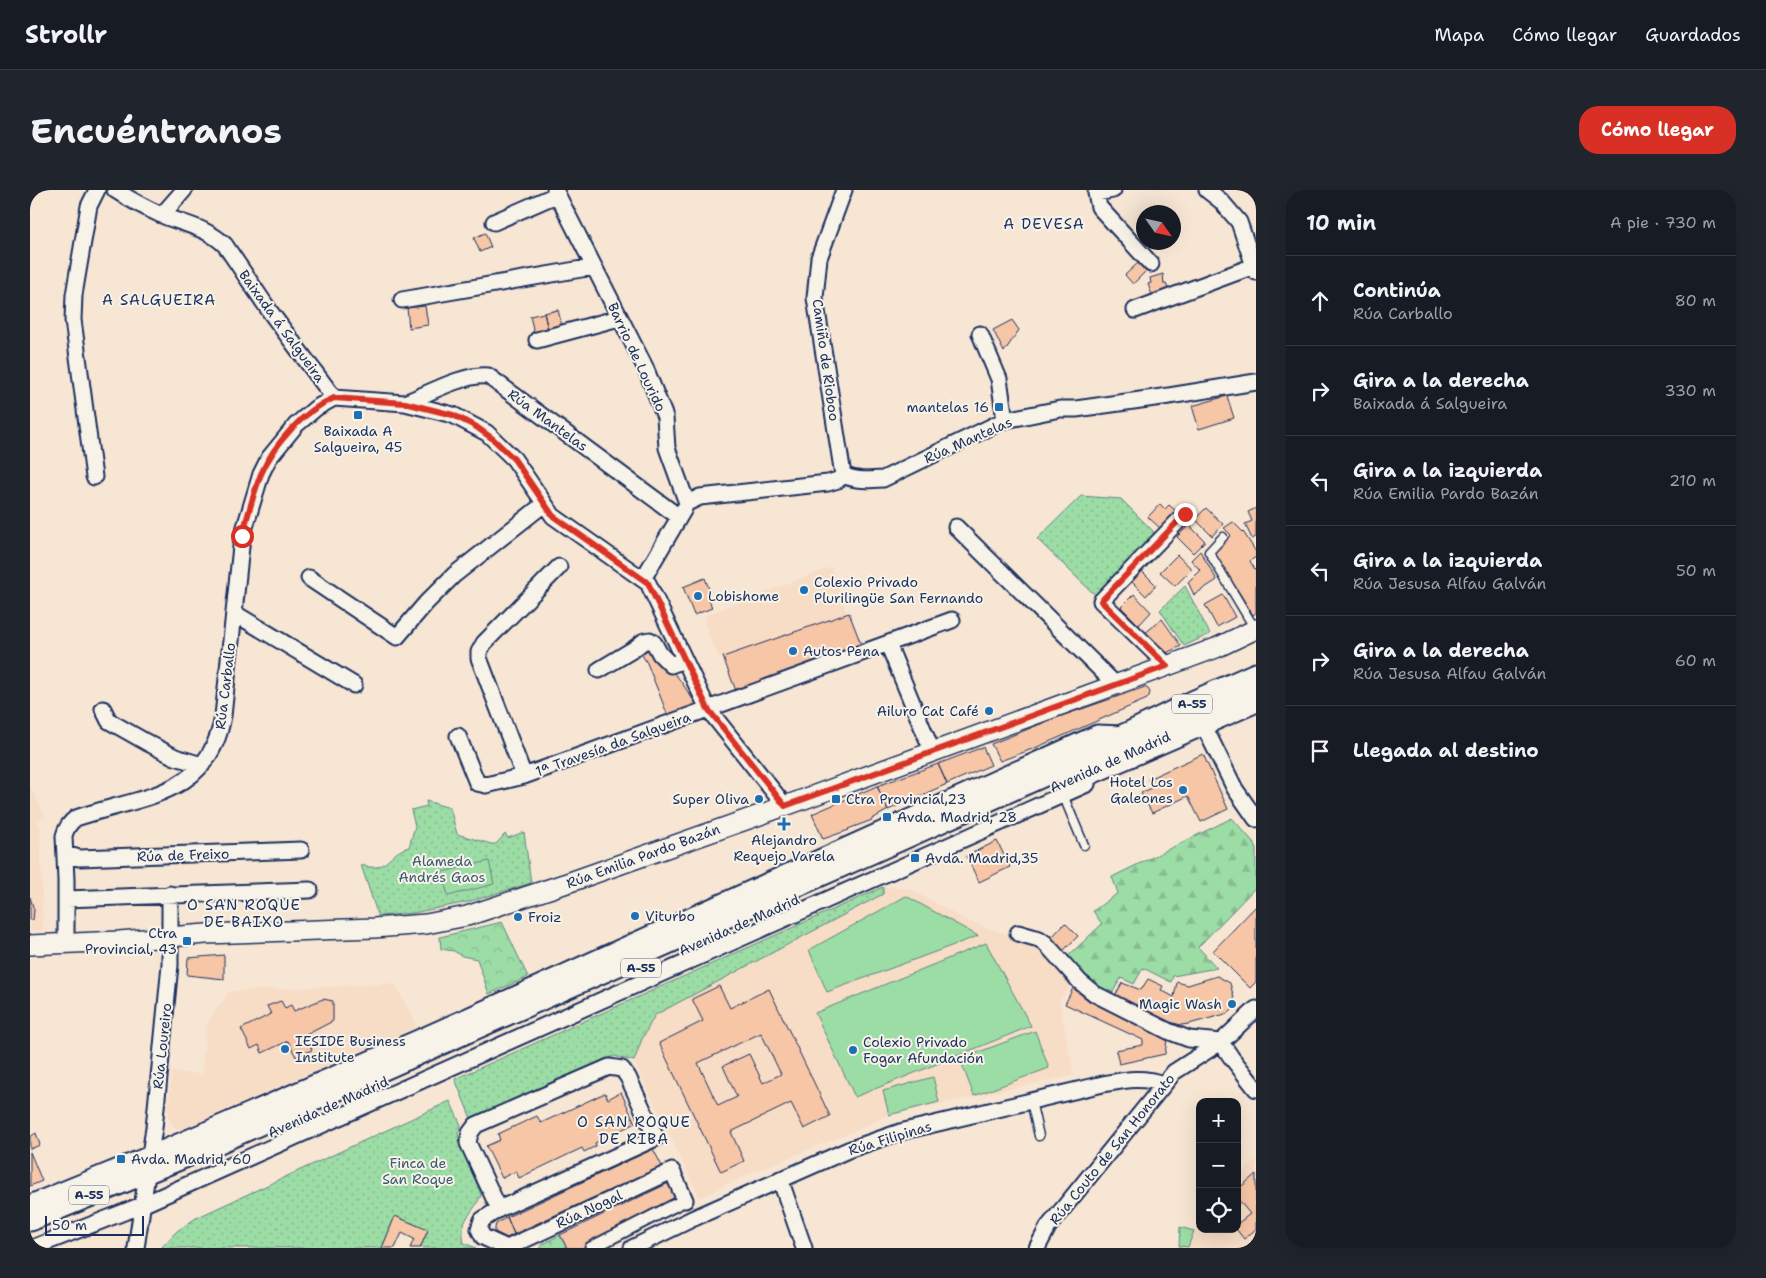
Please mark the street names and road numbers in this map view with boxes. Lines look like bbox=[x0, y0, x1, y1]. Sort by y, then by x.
street label: Baixada á Salgueira bbox=[235, 266, 329, 386]
street label: Camiño de Rioboo bbox=[809, 298, 843, 422]
street label: Barrio de Lourido bbox=[604, 300, 670, 414]
street label: Rúa Mantelas bbox=[504, 385, 592, 455]
street label: Rúa Mantelas bbox=[921, 413, 1015, 467]
street label: Rúa Carballo bbox=[211, 642, 239, 730]
road number: A-55 bbox=[1172, 694, 1212, 714]
street label: 1ª Travesía da Salgueira bbox=[533, 707, 693, 780]
street label: Avenida de Madrid bbox=[1047, 727, 1173, 797]
street label: Rúa Emilia Pardo Bazán bbox=[564, 820, 723, 892]
street label: Rúa de Freixo bbox=[136, 844, 230, 866]
street label: Avenida de Madrid bbox=[676, 890, 802, 960]
road number: A-55 bbox=[621, 958, 661, 978]
street label: Rúa Loureiro bbox=[149, 1002, 175, 1090]
street label: Rúa Couto de San Honorato bbox=[1045, 1070, 1179, 1228]
street label: Avenida de Madrid bbox=[265, 1072, 391, 1142]
street label: Rúa Filipinas bbox=[846, 1117, 934, 1159]
street label: Rúa Nogal bbox=[553, 1185, 626, 1232]
road number: A-55 bbox=[69, 1186, 109, 1204]

